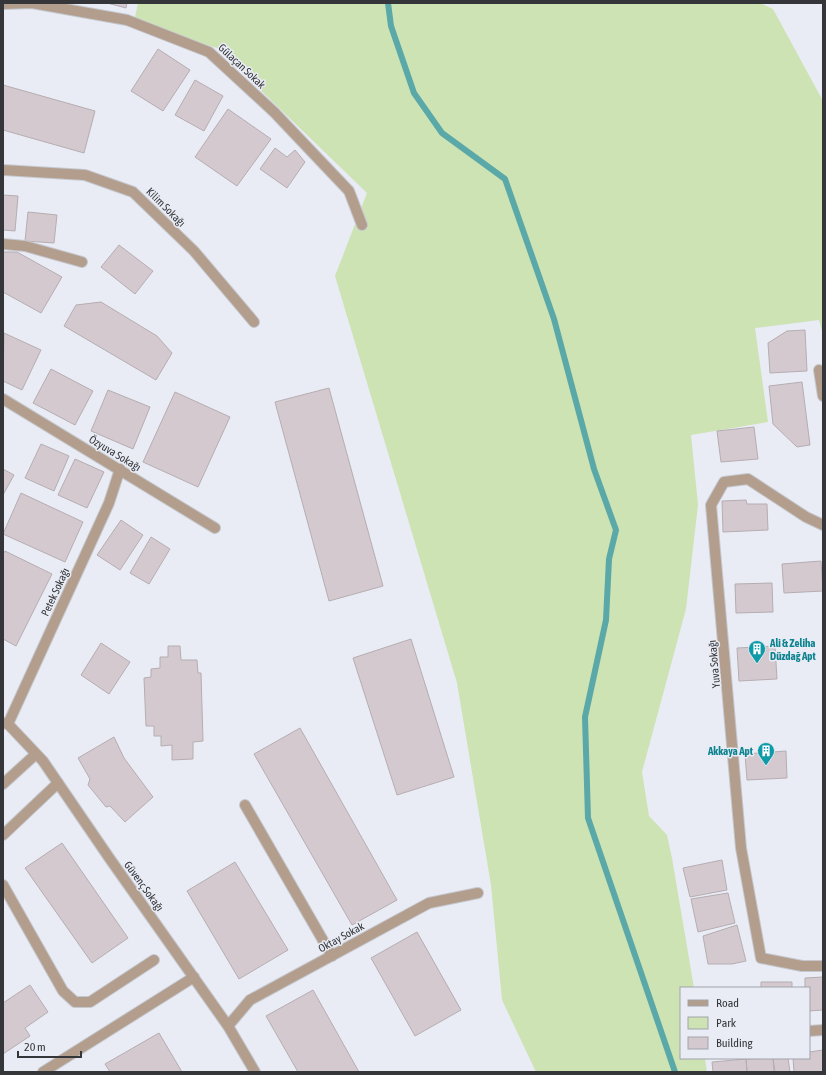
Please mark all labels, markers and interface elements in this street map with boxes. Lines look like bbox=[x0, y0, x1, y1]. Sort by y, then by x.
street label: Gülaçan Sokak bbox=[216, 41, 268, 91]
street label: Kilim Sokağı bbox=[144, 185, 188, 229]
street label: Özyuva Sokağı bbox=[87, 433, 143, 473]
street label: Petek Sokağı bbox=[39, 566, 71, 618]
place label: Ali & Zeliha Düzdağ Apt bbox=[769, 637, 816, 662]
street label: Yuva Sokağı bbox=[706, 639, 722, 689]
building icon: Ali & Zeliha Düzdağ Apt bbox=[747, 639, 767, 664]
building icon: Akkaya Apt bbox=[756, 741, 776, 766]
place label: Akkaya Apt bbox=[707, 745, 754, 757]
street label: Güvenç Sokağı bbox=[122, 859, 166, 913]
street label: Oktay Sokak bbox=[316, 920, 366, 954]
legend bbox=[680, 987, 810, 1059]
text: Road bbox=[716, 996, 739, 1010]
text: Park bbox=[716, 1016, 737, 1030]
scale bar bbox=[18, 1033, 81, 1059]
text: Building bbox=[716, 1036, 754, 1050]
text: 20 m bbox=[24, 1040, 46, 1054]

